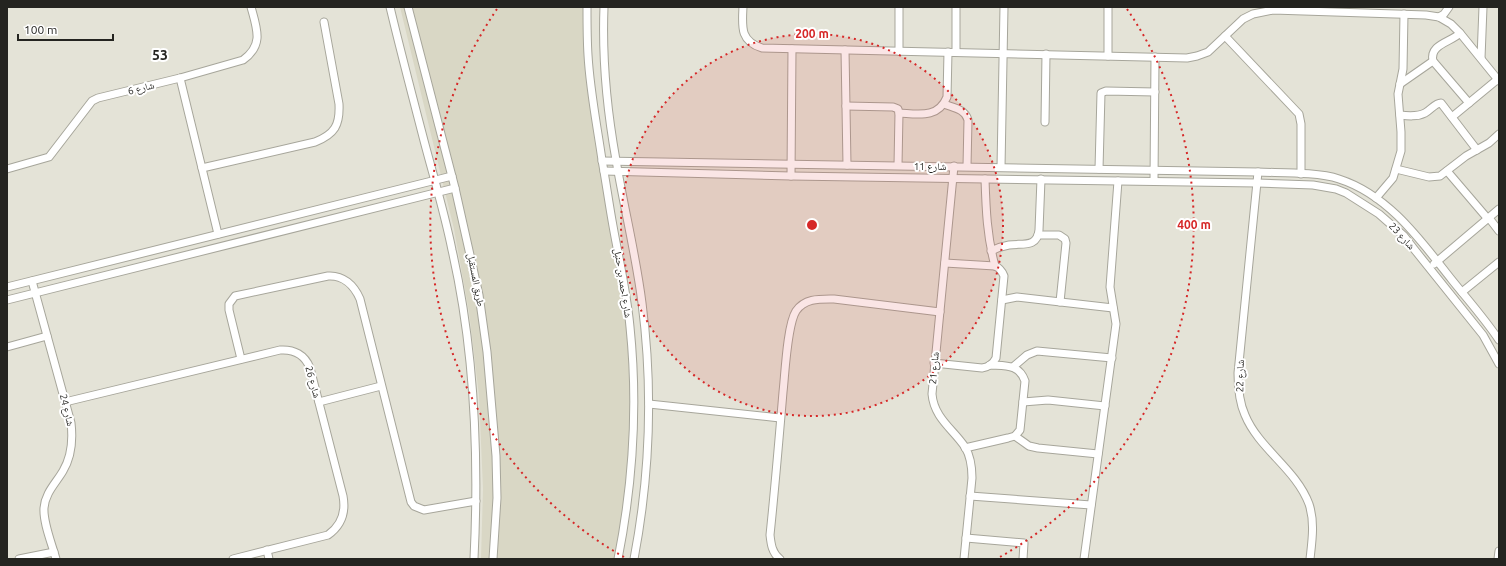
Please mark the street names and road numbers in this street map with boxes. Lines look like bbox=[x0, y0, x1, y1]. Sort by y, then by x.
street label: شارع 6 bbox=[127, 79, 156, 98]
street label: شارع 11 bbox=[914, 161, 947, 173]
street label: شارع 23 bbox=[1386, 220, 1417, 253]
street label: شارع احمد بن حنبل bbox=[611, 247, 634, 319]
street label: طريق المستقبل bbox=[464, 252, 487, 308]
street label: شارع 21 bbox=[927, 351, 942, 385]
street label: شارع 22 bbox=[1234, 359, 1247, 392]
street label: شارع 26 bbox=[302, 365, 323, 400]
street label: شارع 24 bbox=[57, 393, 76, 428]

